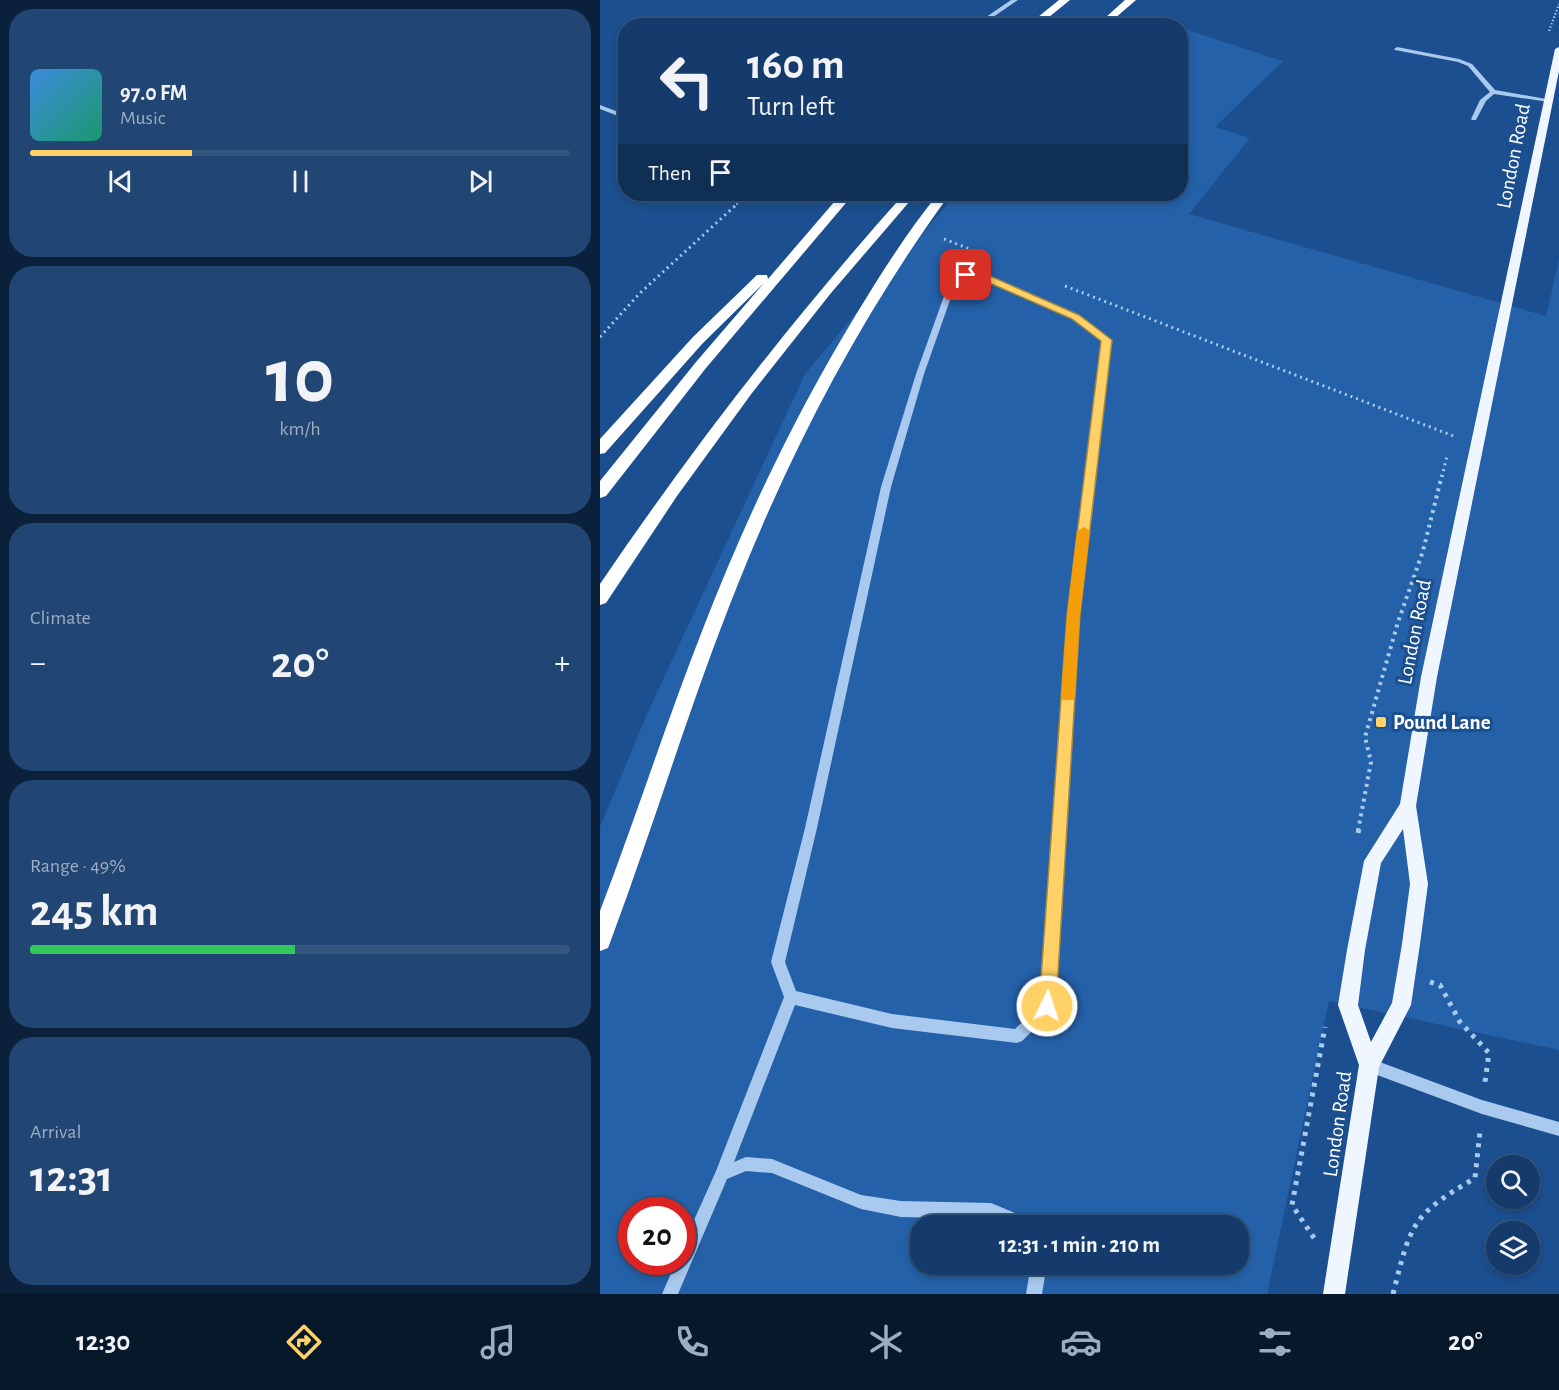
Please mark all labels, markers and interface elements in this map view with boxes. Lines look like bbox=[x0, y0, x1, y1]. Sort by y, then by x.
icon: left bbox=[648, 42, 726, 120]
text: 160 m bbox=[747, 44, 845, 86]
text: 97.0 FM bbox=[120, 82, 187, 104]
text: Turn left bbox=[747, 93, 835, 120]
street label: London Road bbox=[1493, 102, 1534, 210]
text: Music bbox=[120, 108, 166, 128]
icon: arrive bbox=[704, 156, 737, 189]
text: Then bbox=[648, 162, 692, 184]
icon: previous bbox=[104, 165, 137, 198]
icon: pause bbox=[284, 165, 317, 198]
icon: next bbox=[464, 165, 497, 198]
pin bbox=[940, 249, 991, 300]
icon: arrive bbox=[949, 258, 982, 291]
text: 10 bbox=[266, 339, 334, 417]
text: km/h bbox=[279, 419, 321, 439]
street label: London Road bbox=[1394, 578, 1435, 686]
text: Climate bbox=[30, 608, 91, 628]
text: 20° bbox=[271, 641, 329, 686]
text: − bbox=[30, 647, 46, 680]
text: + bbox=[554, 647, 570, 680]
place label: Pound Lane bbox=[1393, 712, 1491, 733]
marker: Pound Lane bbox=[1374, 715, 1388, 729]
text: Range · 49% bbox=[30, 856, 126, 876]
text: 245 km bbox=[30, 889, 159, 934]
position arrow bbox=[1015, 974, 1079, 1038]
street label: London Road bbox=[1320, 1070, 1355, 1178]
text: Arrival bbox=[30, 1122, 81, 1142]
text: 12:31 bbox=[30, 1155, 113, 1200]
map controls bbox=[1486, 1155, 1540, 1275]
button: search bbox=[1486, 1155, 1540, 1209]
speed limit sign: 20 bbox=[618, 1197, 696, 1275]
button: layers bbox=[1486, 1221, 1540, 1275]
text: 12:31 · 1 min · 210 m bbox=[999, 1234, 1160, 1256]
icon: directions bbox=[283, 1321, 325, 1363]
icon: music bbox=[477, 1321, 519, 1363]
icon: phone bbox=[671, 1321, 713, 1363]
icon: climate bbox=[865, 1321, 907, 1363]
icon: car bbox=[1060, 1321, 1102, 1363]
icon: filters bbox=[1254, 1321, 1296, 1363]
text: 12:30 bbox=[76, 1328, 130, 1355]
text: 20° bbox=[1448, 1328, 1483, 1355]

